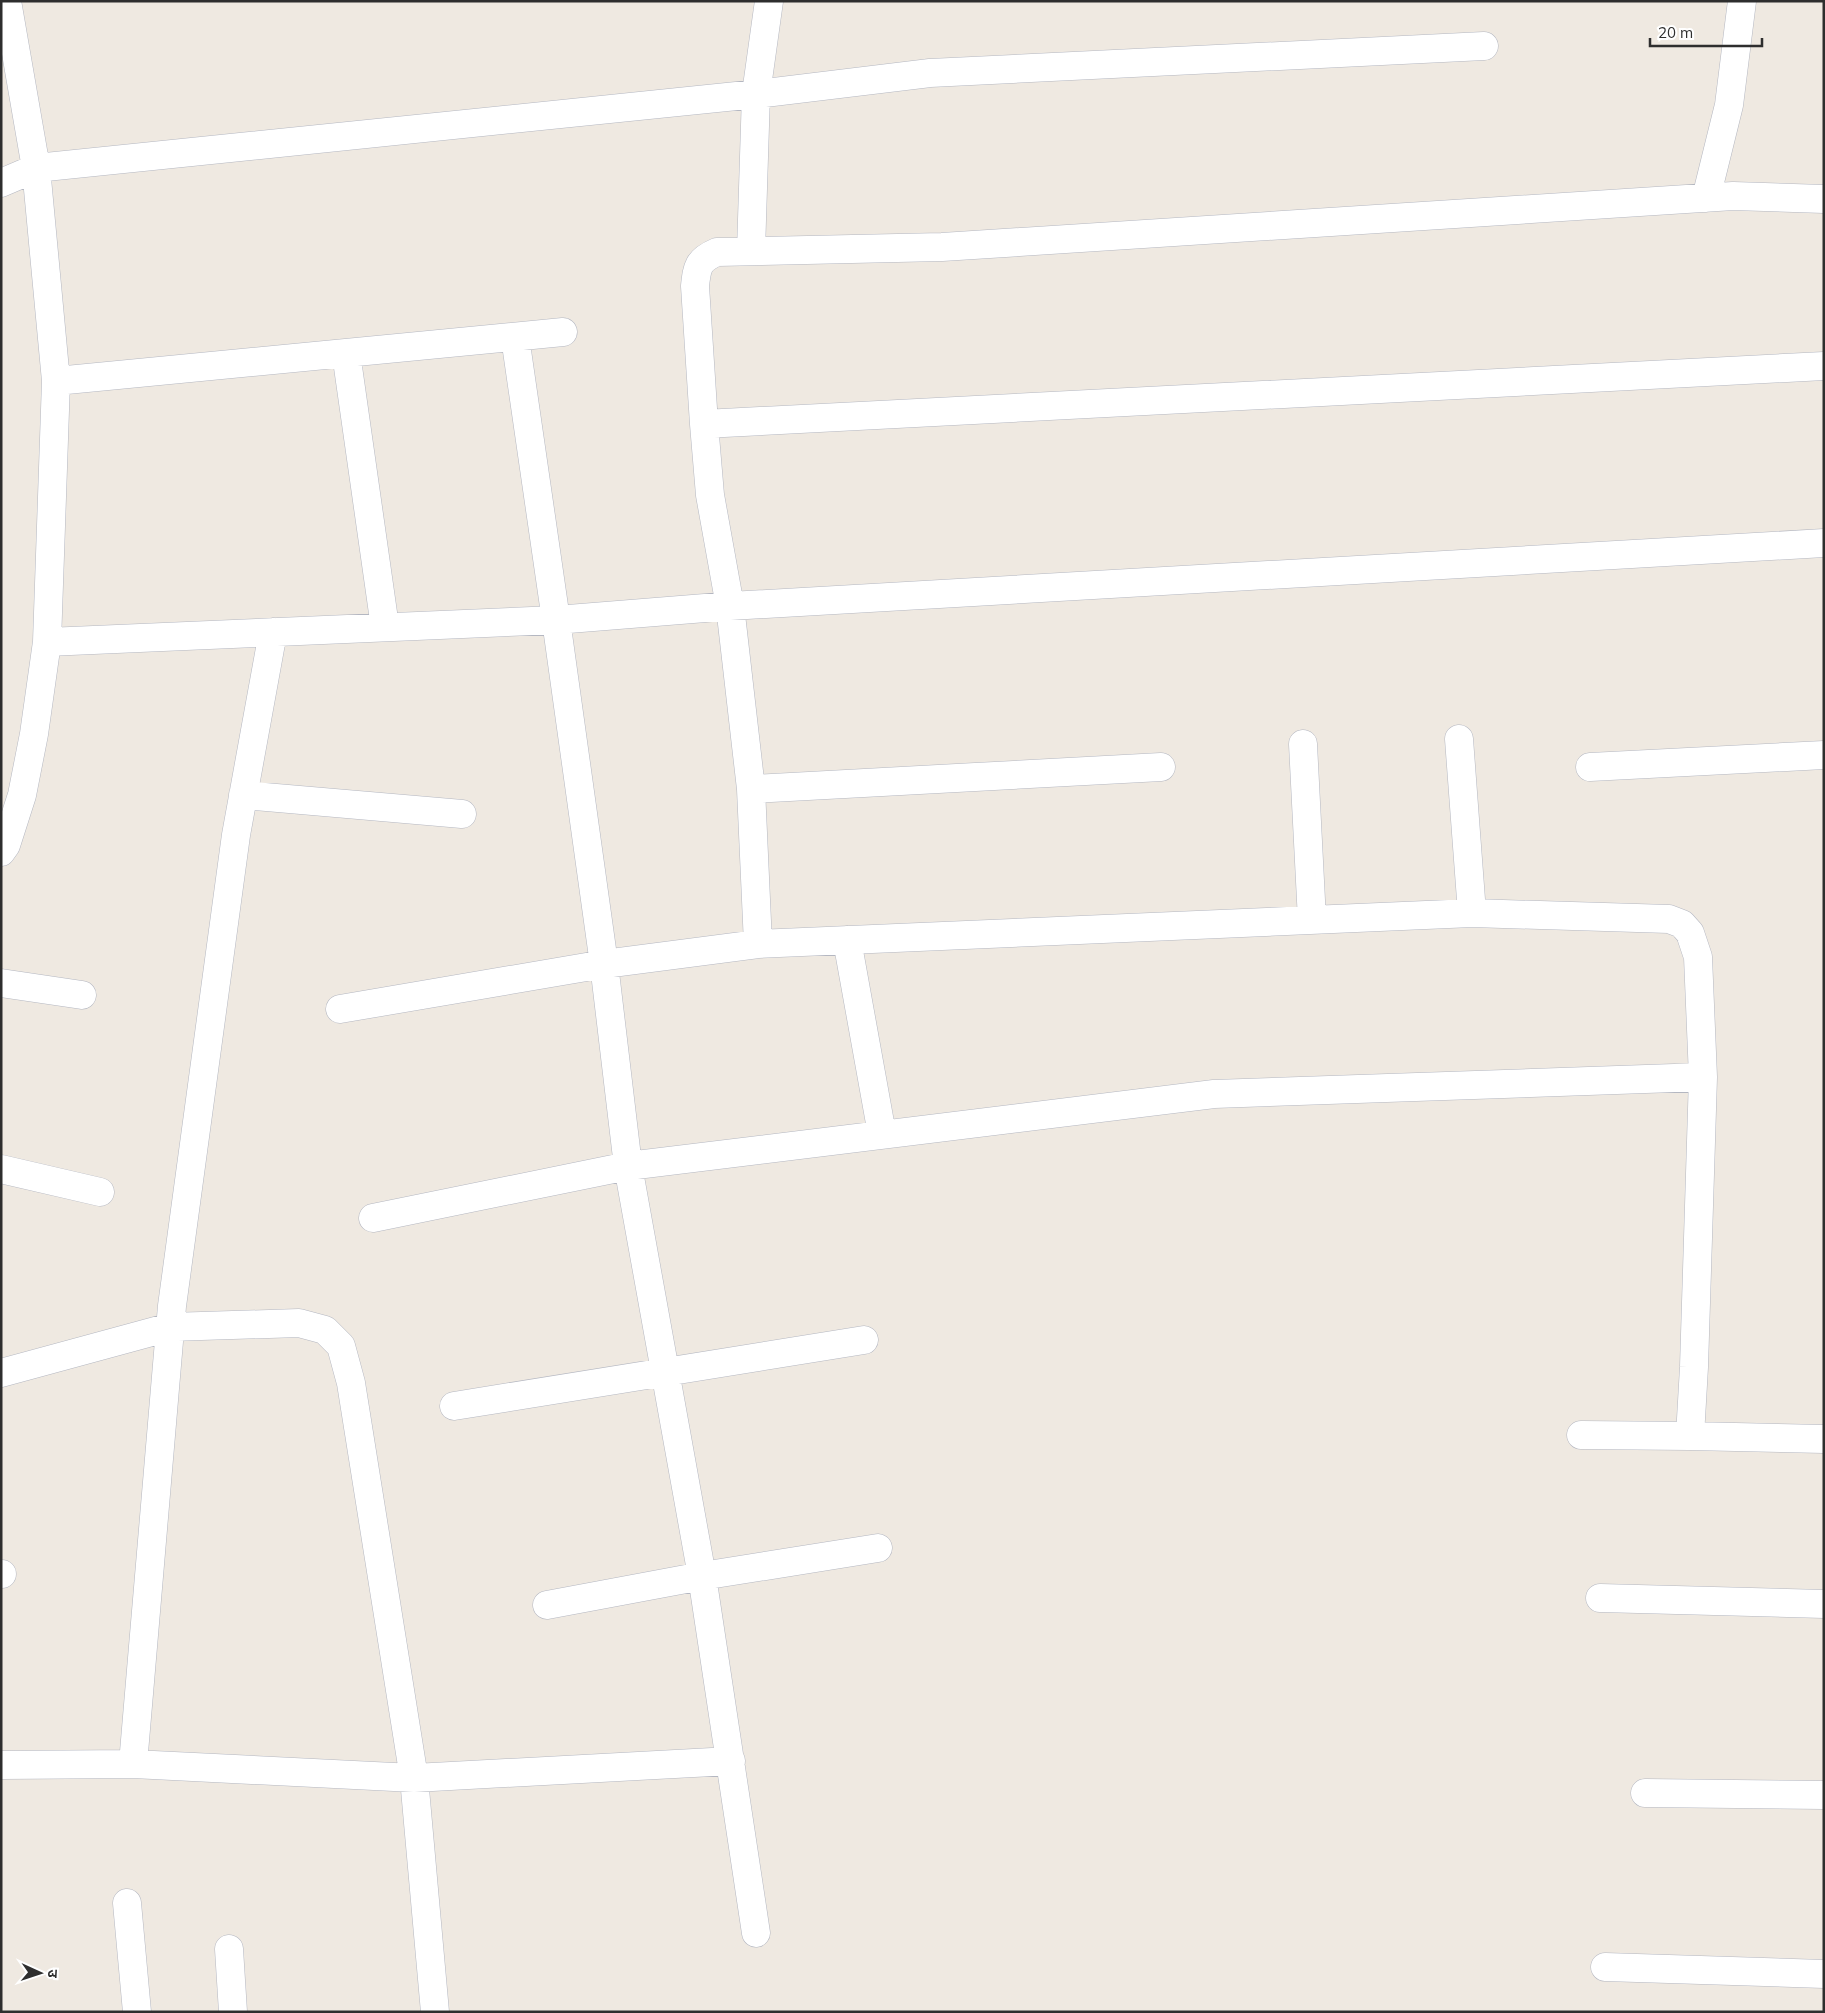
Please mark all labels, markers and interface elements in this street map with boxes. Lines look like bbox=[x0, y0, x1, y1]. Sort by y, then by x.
scale bar bbox=[1650, 15, 1762, 47]
text: 20 m bbox=[1658, 23, 1693, 42]
north arrow bbox=[15, 1948, 65, 1998]
text: उ bbox=[44, 1969, 62, 1979]

